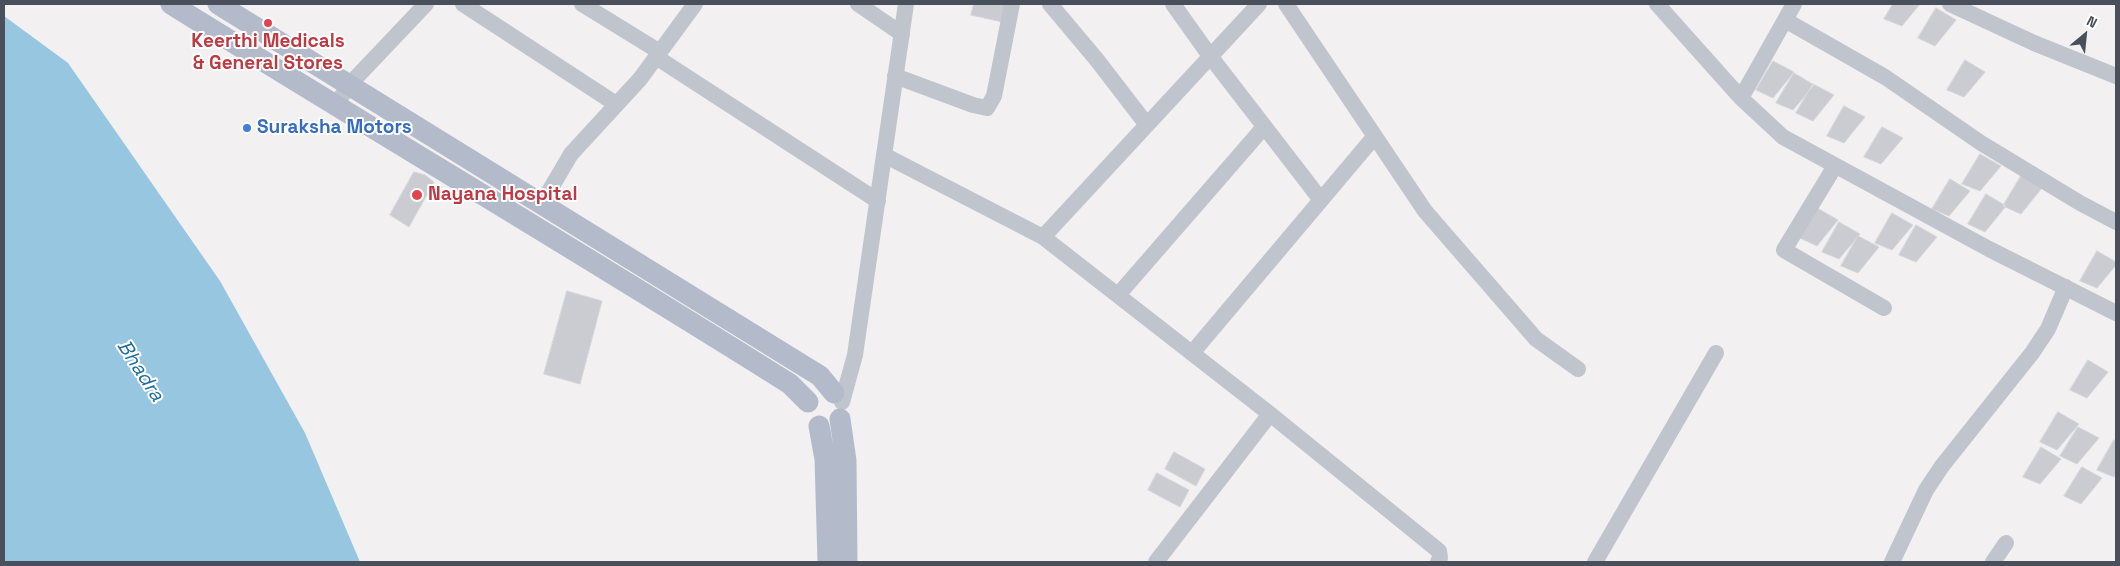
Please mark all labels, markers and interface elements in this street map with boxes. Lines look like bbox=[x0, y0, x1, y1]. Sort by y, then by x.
north arrow bbox=[2060, 10, 2110, 60]
text: N bbox=[2084, 12, 2100, 32]
marker: Keerthi Medicals & General Stores bbox=[262, 17, 274, 29]
place label: Keerthi Medicals & General Stores bbox=[191, 31, 345, 75]
place label: Suraksha Motors bbox=[257, 117, 412, 139]
marker: Suraksha Motors bbox=[241, 122, 253, 134]
place label: Nayana Hospital bbox=[428, 184, 578, 206]
marker: Nayana Hospital bbox=[410, 188, 424, 202]
water label: Bhadra bbox=[111, 336, 169, 406]

